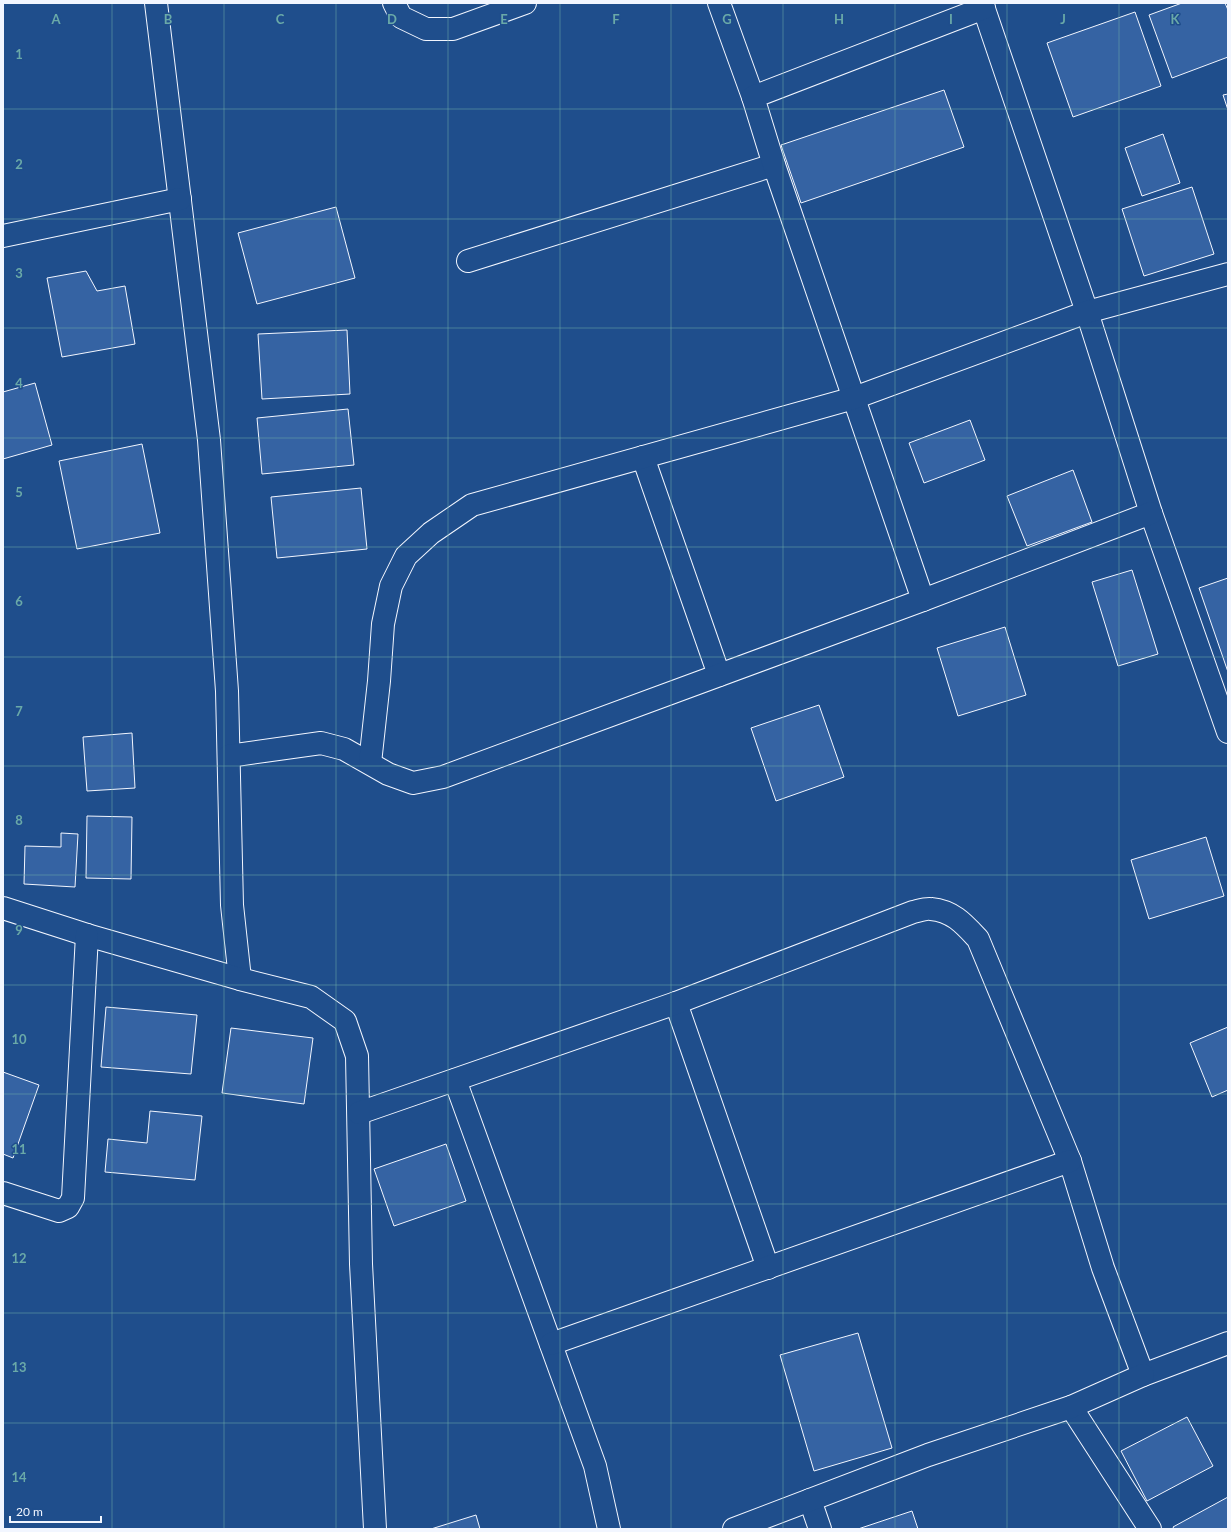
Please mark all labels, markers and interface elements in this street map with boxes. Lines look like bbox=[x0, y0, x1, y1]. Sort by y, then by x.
text: A bbox=[50, 11, 61, 27]
text: B bbox=[164, 11, 173, 27]
text: C bbox=[276, 11, 285, 27]
text: D bbox=[387, 11, 397, 27]
text: E bbox=[500, 11, 508, 27]
text: F bbox=[612, 11, 620, 27]
text: G bbox=[722, 11, 732, 27]
text: H bbox=[834, 11, 844, 27]
text: I bbox=[949, 11, 953, 27]
text: J bbox=[1060, 11, 1066, 27]
text: K bbox=[1171, 11, 1181, 27]
text: 1 bbox=[15, 46, 23, 62]
text: 2 bbox=[15, 156, 23, 172]
text: 3 bbox=[15, 265, 23, 281]
text: 4 bbox=[15, 375, 23, 391]
text: 5 bbox=[15, 484, 23, 500]
text: 6 bbox=[15, 593, 23, 609]
text: 7 bbox=[15, 703, 23, 719]
text: 8 bbox=[15, 812, 23, 828]
text: 9 bbox=[15, 922, 23, 938]
text: 10 bbox=[11, 1031, 27, 1047]
text: 11 bbox=[11, 1141, 27, 1157]
text: 12 bbox=[11, 1250, 27, 1266]
text: 13 bbox=[11, 1359, 27, 1375]
text: 14 bbox=[11, 1469, 27, 1485]
scale bar bbox=[10, 1498, 101, 1524]
text: 20 m bbox=[16, 1504, 43, 1519]

